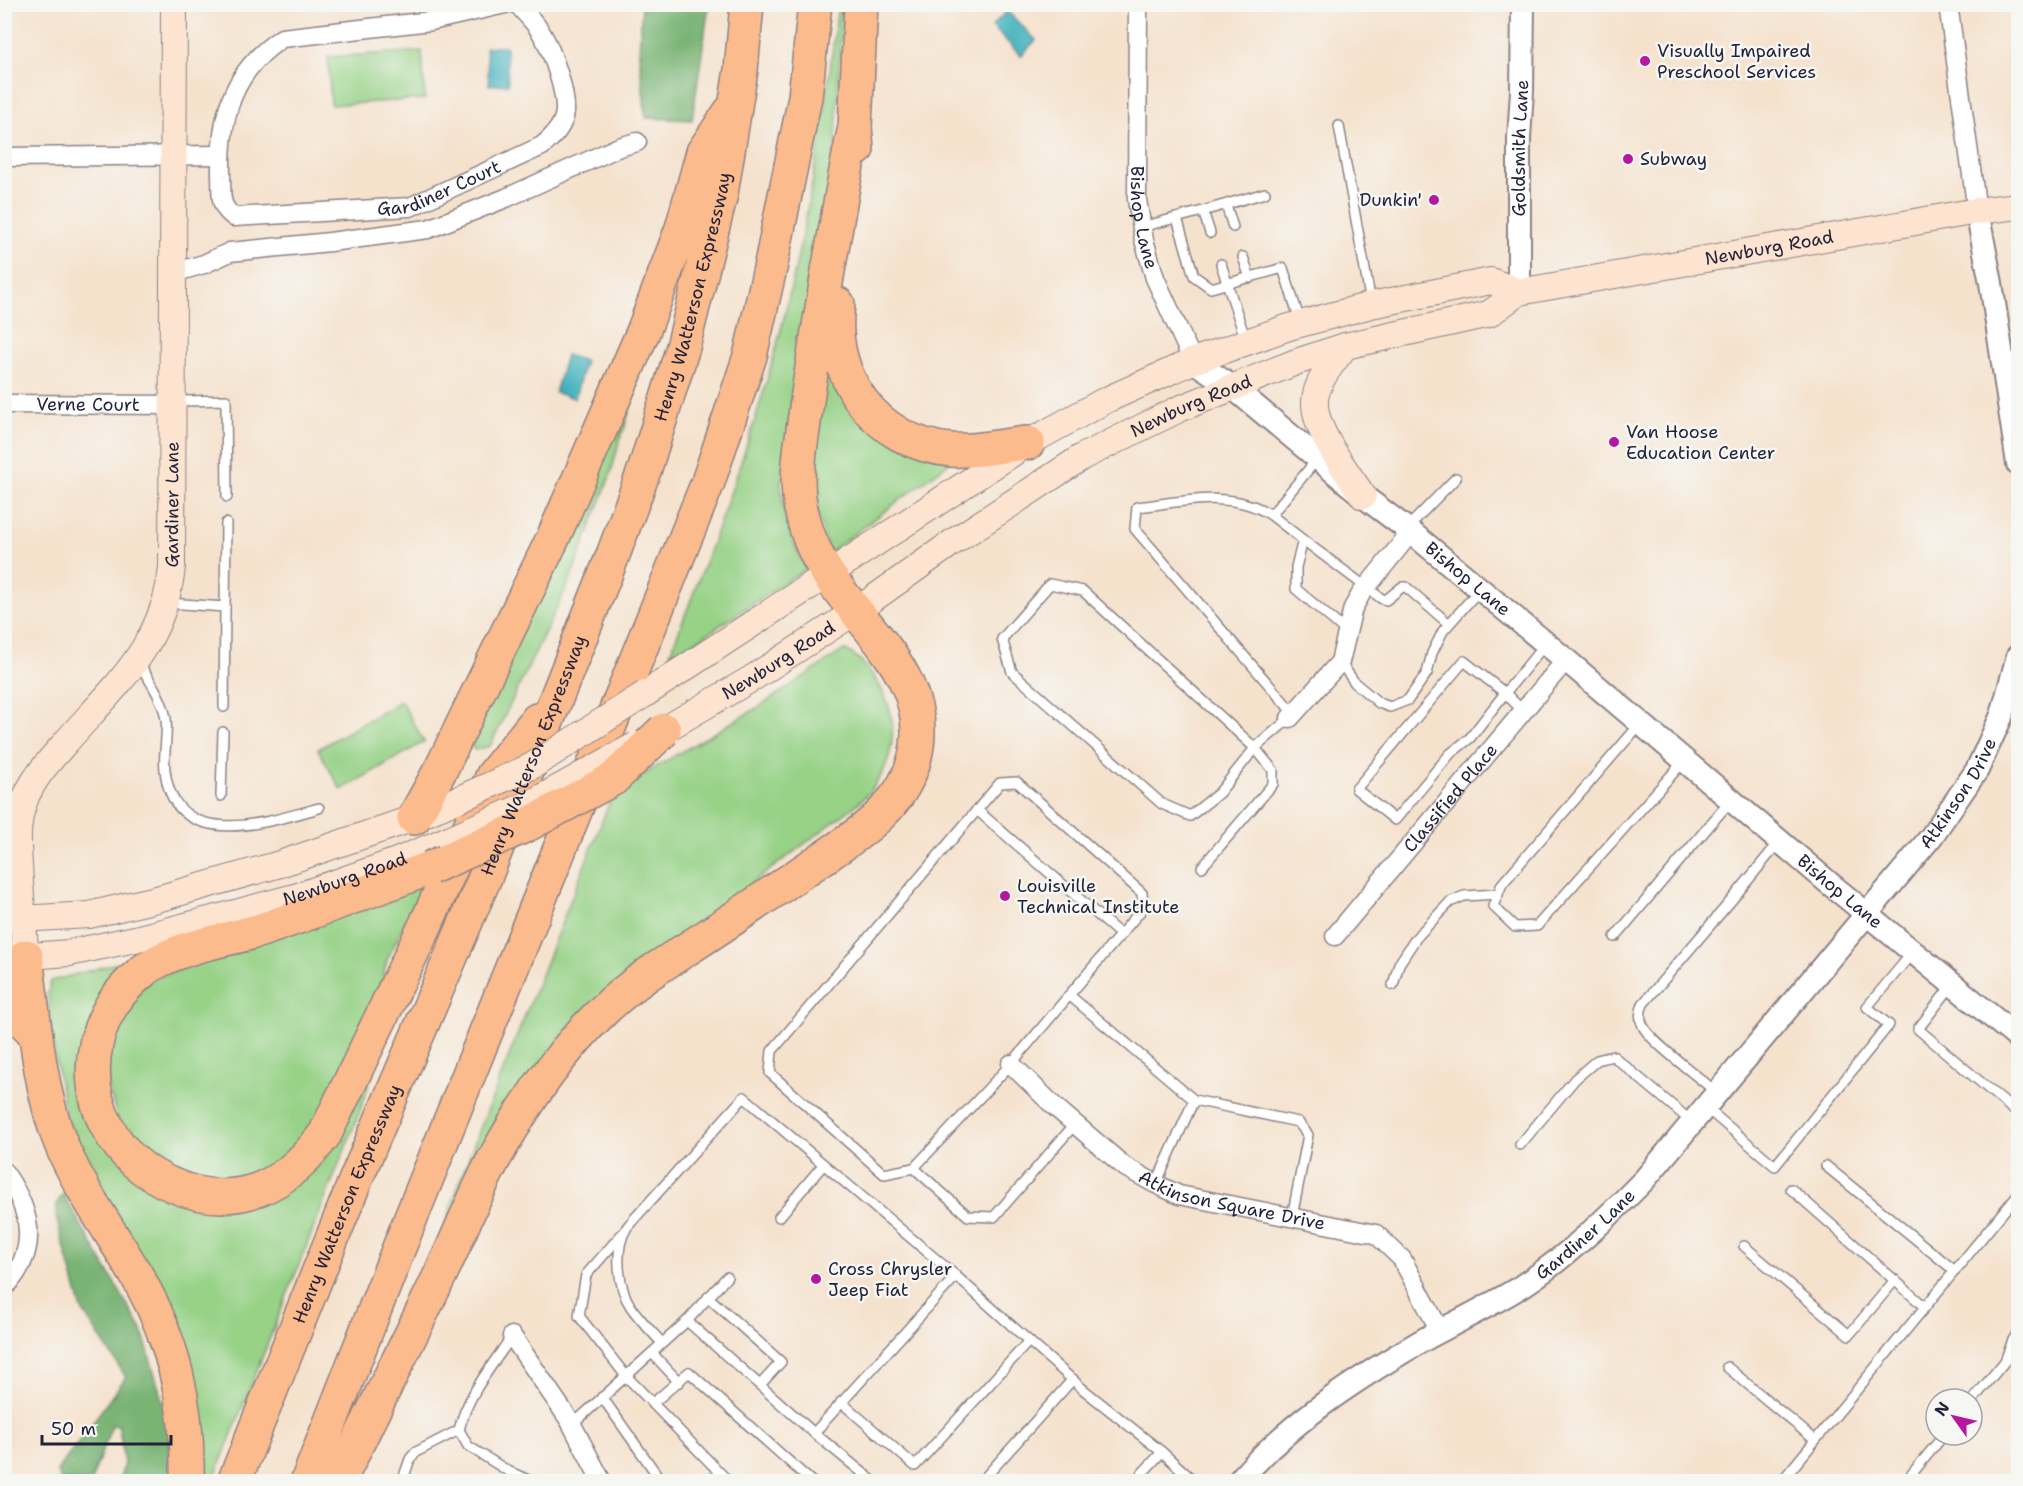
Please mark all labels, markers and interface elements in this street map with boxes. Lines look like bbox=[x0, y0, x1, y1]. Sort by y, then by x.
place label: Visually Impaired Preschool Services bbox=[1657, 39, 1816, 84]
marker: Visually Impaired Preschool Services bbox=[1638, 54, 1652, 68]
street label: Goldsmith Lane bbox=[1507, 79, 1534, 216]
place label: Subway bbox=[1640, 147, 1707, 171]
marker: Subway bbox=[1621, 152, 1635, 166]
street label: Gardiner Court bbox=[376, 155, 505, 221]
street label: Bishop Lane bbox=[1125, 166, 1164, 272]
street label: Henry Watterson Expressway bbox=[648, 171, 736, 425]
place label: Dunkin' bbox=[1359, 188, 1422, 212]
marker: Dunkin' bbox=[1427, 193, 1441, 207]
street label: Newburg Road bbox=[1703, 225, 1835, 271]
street label: Newburg Road bbox=[1126, 369, 1255, 443]
street label: Verne Court bbox=[36, 392, 140, 417]
place label: Van Hoose Education Center bbox=[1626, 420, 1775, 465]
marker: Van Hoose Education Center bbox=[1607, 435, 1621, 449]
street label: Gardiner Lane bbox=[160, 441, 184, 568]
street label: Bishop Lane bbox=[1420, 536, 1516, 621]
street label: Newburg Road bbox=[717, 616, 840, 706]
street label: Henry Watterson Expressway bbox=[475, 632, 592, 879]
street label: Atkinson Drive bbox=[1914, 734, 2002, 854]
street label: Classified Place bbox=[1398, 739, 1503, 857]
street label: Newburg Road bbox=[280, 846, 411, 912]
street label: Bishop Lane bbox=[1792, 849, 1888, 934]
place label: Louisville Technical Institute bbox=[1017, 874, 1180, 919]
marker: Louisville Technical Institute bbox=[998, 889, 1012, 903]
street label: Henry Watterson Expressway bbox=[287, 1081, 407, 1327]
street label: Atkinson Square Drive bbox=[1134, 1165, 1327, 1236]
street label: Gardiner Lane bbox=[1531, 1184, 1641, 1285]
place label: Cross Chrysler Jeep Fiat bbox=[828, 1257, 952, 1302]
marker: Cross Chrysler Jeep Fiat bbox=[809, 1272, 823, 1286]
north arrow bbox=[1924, 1387, 1984, 1447]
text: N bbox=[1930, 1398, 1954, 1420]
scale bar bbox=[42, 1408, 171, 1446]
text: 50 m bbox=[51, 1417, 96, 1441]

